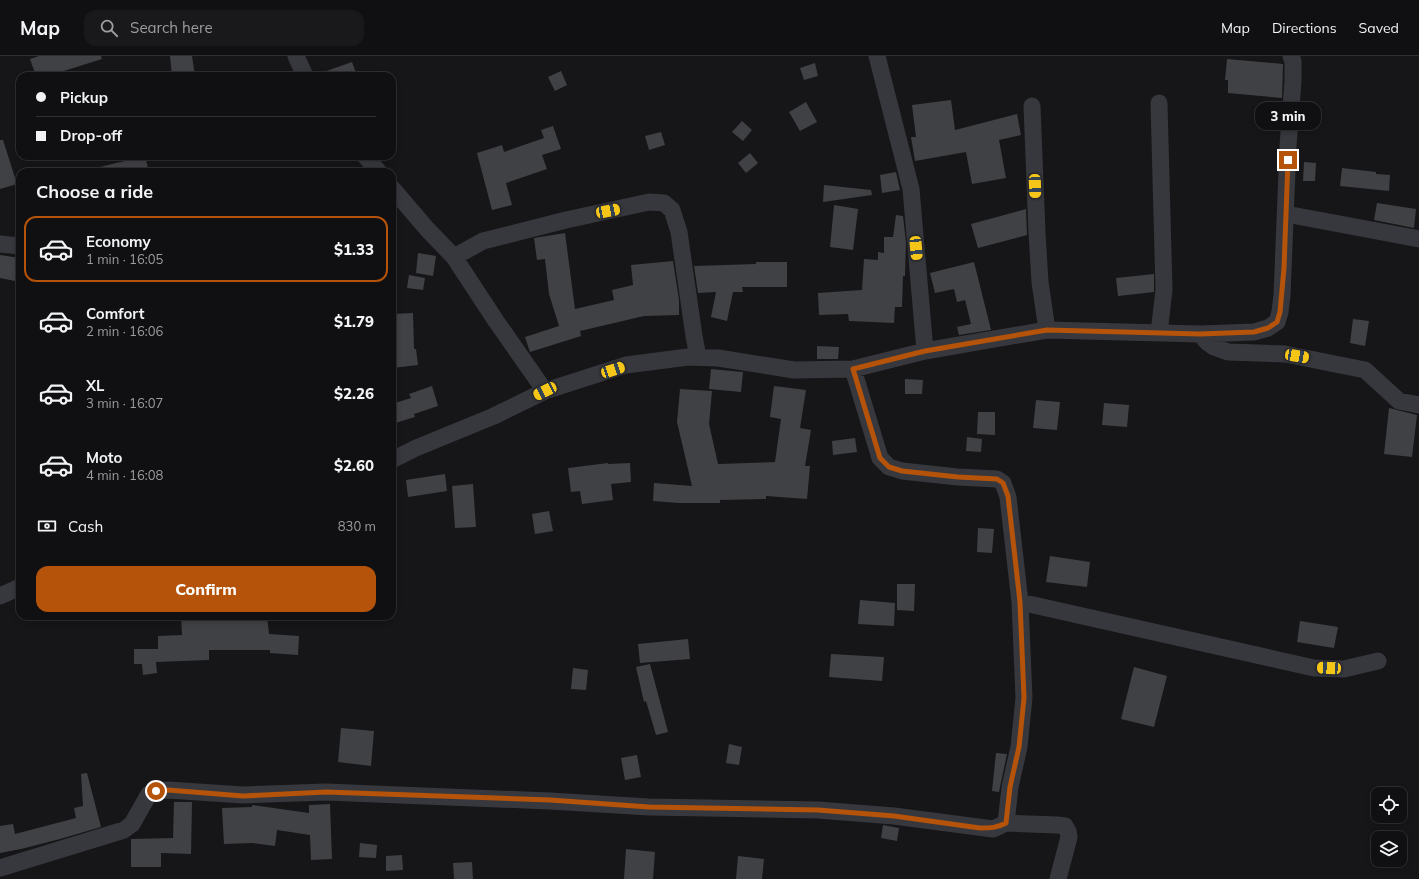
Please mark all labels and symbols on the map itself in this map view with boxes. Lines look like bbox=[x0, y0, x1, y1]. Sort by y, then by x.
callout: 3 min bbox=[1255, 102, 1321, 130]
route end bbox=[1279, 151, 1297, 169]
car bbox=[1029, 174, 1041, 198]
car bbox=[595, 203, 621, 219]
car bbox=[909, 236, 923, 260]
car bbox=[1284, 348, 1310, 364]
car bbox=[600, 361, 626, 379]
car bbox=[532, 380, 558, 402]
car bbox=[1317, 661, 1341, 675]
route start bbox=[147, 782, 165, 800]

